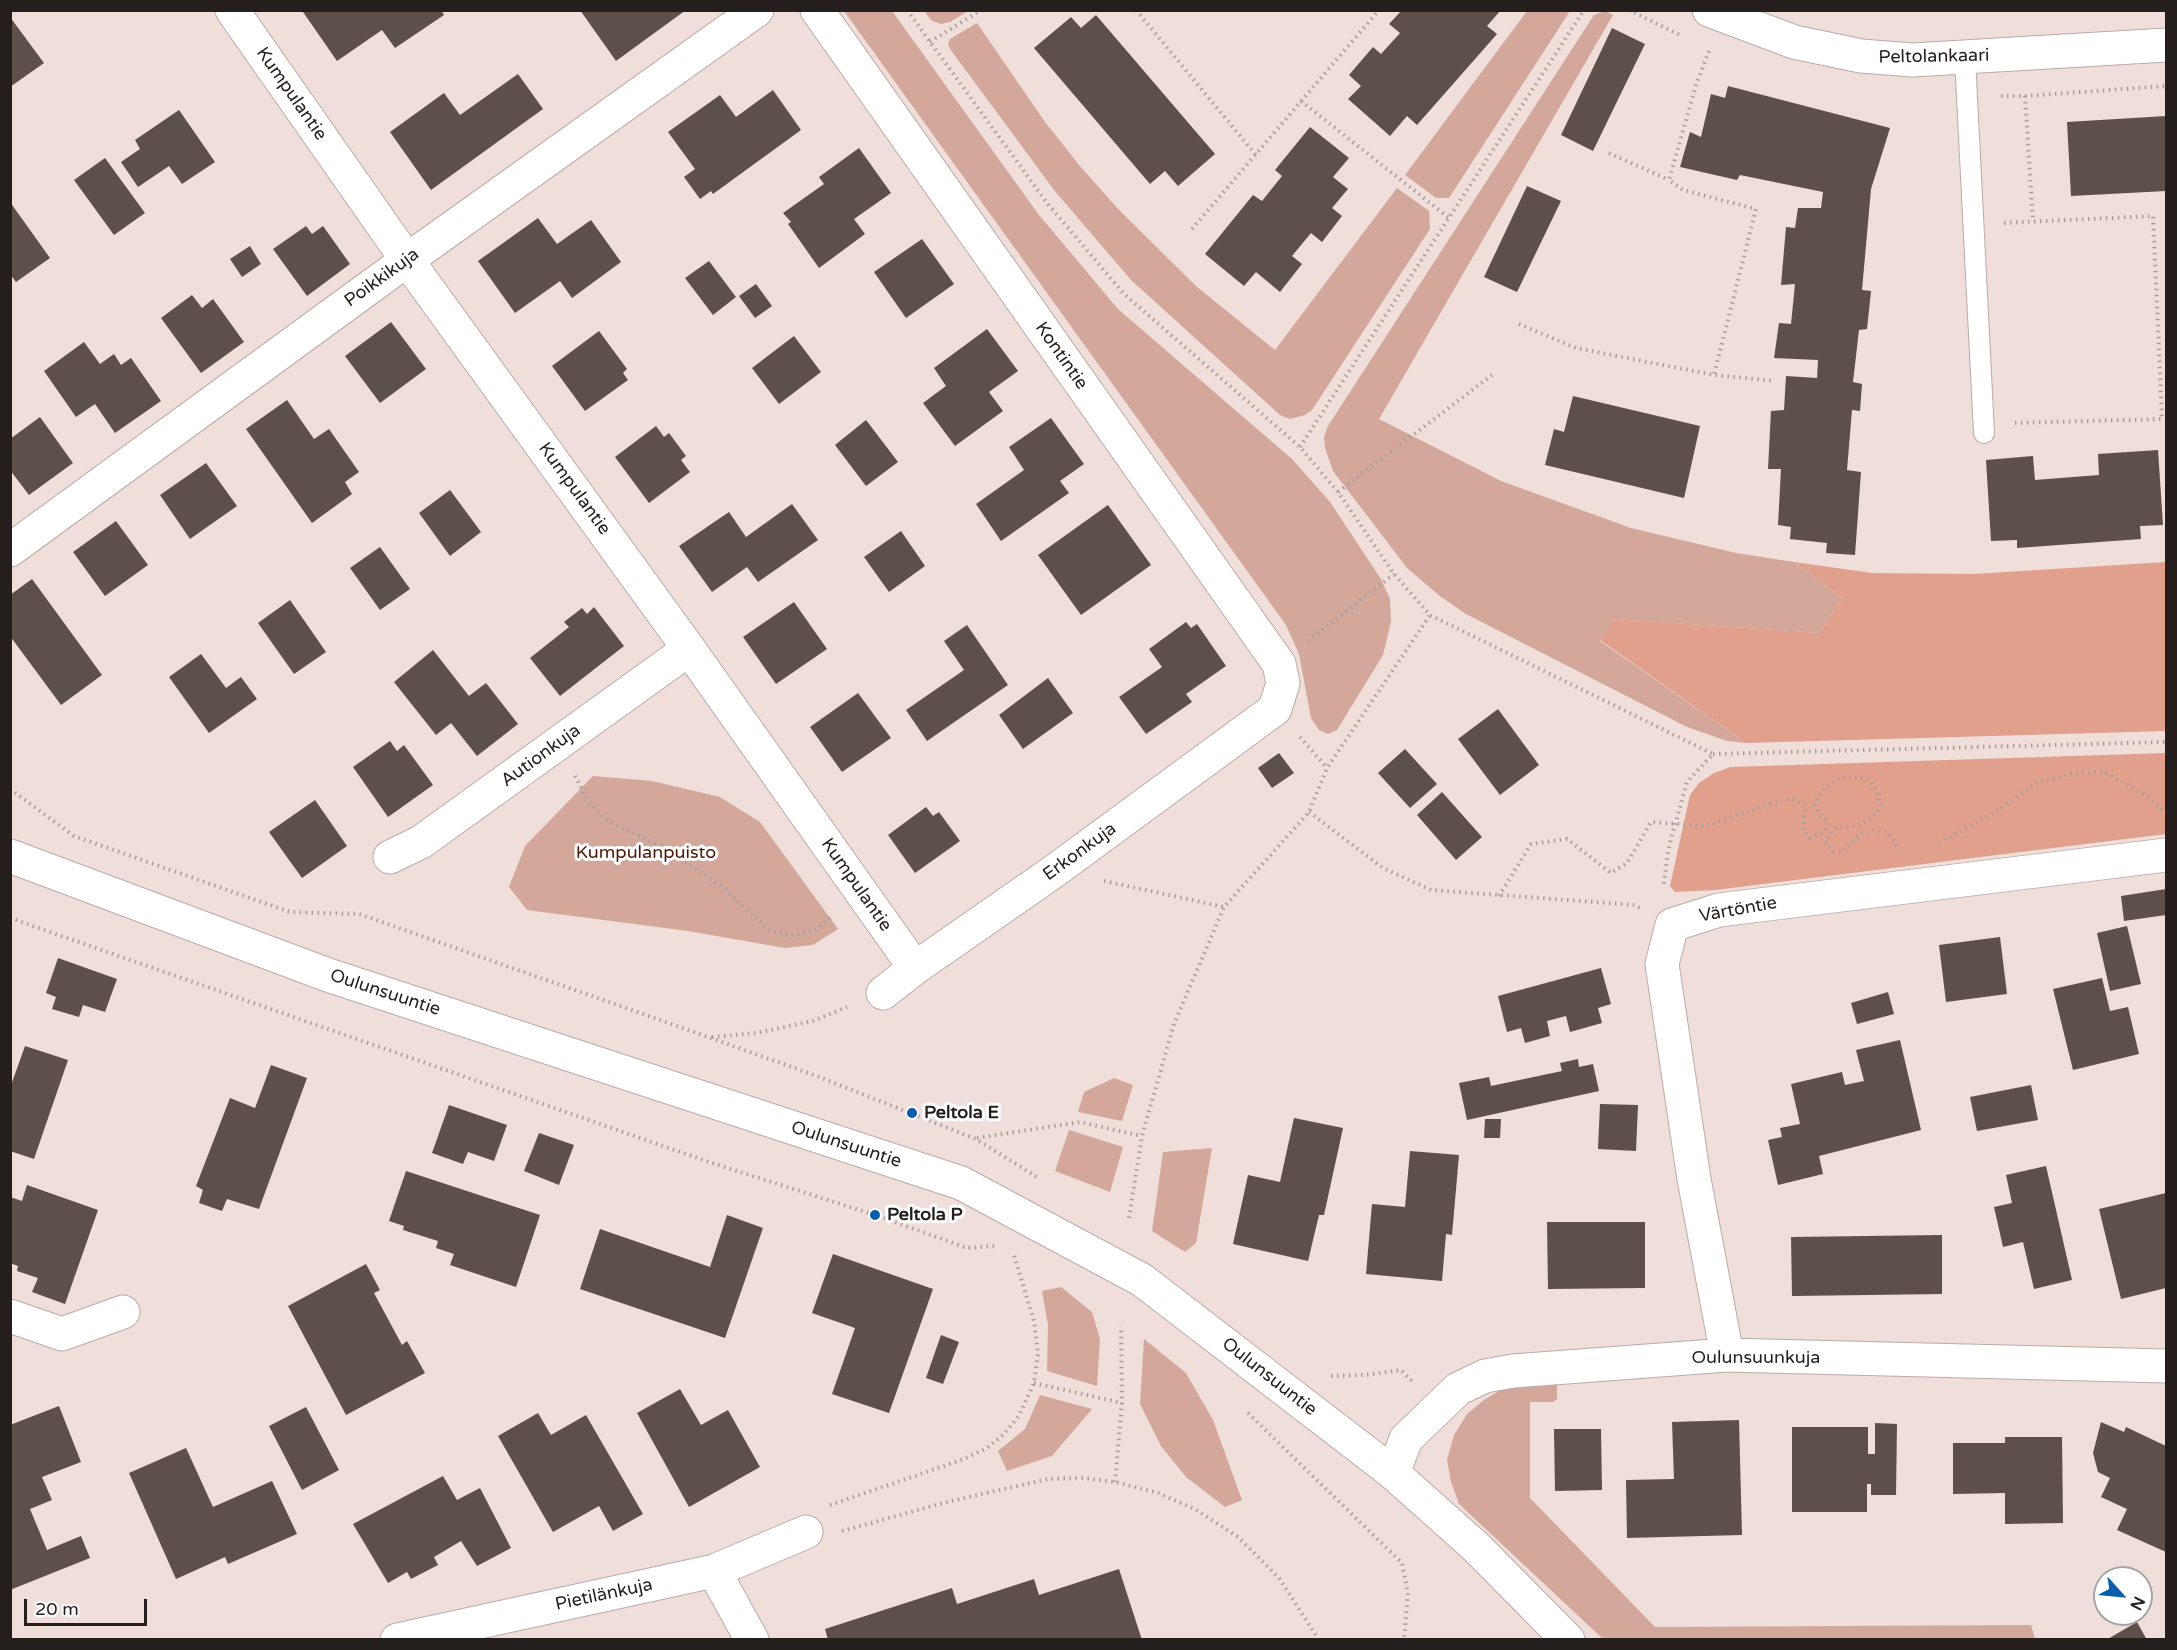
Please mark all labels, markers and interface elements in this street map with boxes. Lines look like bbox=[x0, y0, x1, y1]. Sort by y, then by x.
street label: Kumpulantie bbox=[251, 43, 331, 145]
street label: Peltolankaari bbox=[1878, 45, 1990, 69]
street label: Poikkikuja bbox=[341, 244, 423, 312]
street label: Kontintie bbox=[1030, 318, 1092, 394]
street label: Kumpulantie bbox=[533, 439, 615, 539]
street label: Autionkuja bbox=[497, 720, 585, 792]
street label: Erkonkuja bbox=[1039, 818, 1121, 886]
street label: Kumpulantie bbox=[816, 834, 896, 936]
park label: Kumpulanpuisto bbox=[576, 842, 716, 864]
street label: Värtöntie bbox=[1697, 893, 1779, 927]
street label: Oulunsuuntie bbox=[327, 965, 443, 1021]
place label: Peltola E bbox=[924, 1102, 999, 1124]
marker: Peltola E bbox=[905, 1106, 919, 1120]
street label: Oulunsuuntie bbox=[788, 1117, 904, 1173]
place label: Peltola P bbox=[887, 1204, 963, 1226]
marker: Peltola P bbox=[868, 1208, 882, 1222]
street label: Oulunsuuntie bbox=[1217, 1333, 1321, 1421]
street label: Oulunsuunkuja bbox=[1692, 1347, 1820, 1369]
north arrow bbox=[2093, 1566, 2153, 1626]
street label: Pietilänkuja bbox=[553, 1574, 655, 1616]
scale bar bbox=[27, 1587, 150, 1625]
text: N bbox=[2125, 1593, 2149, 1614]
text: 20 m bbox=[35, 1598, 79, 1620]

